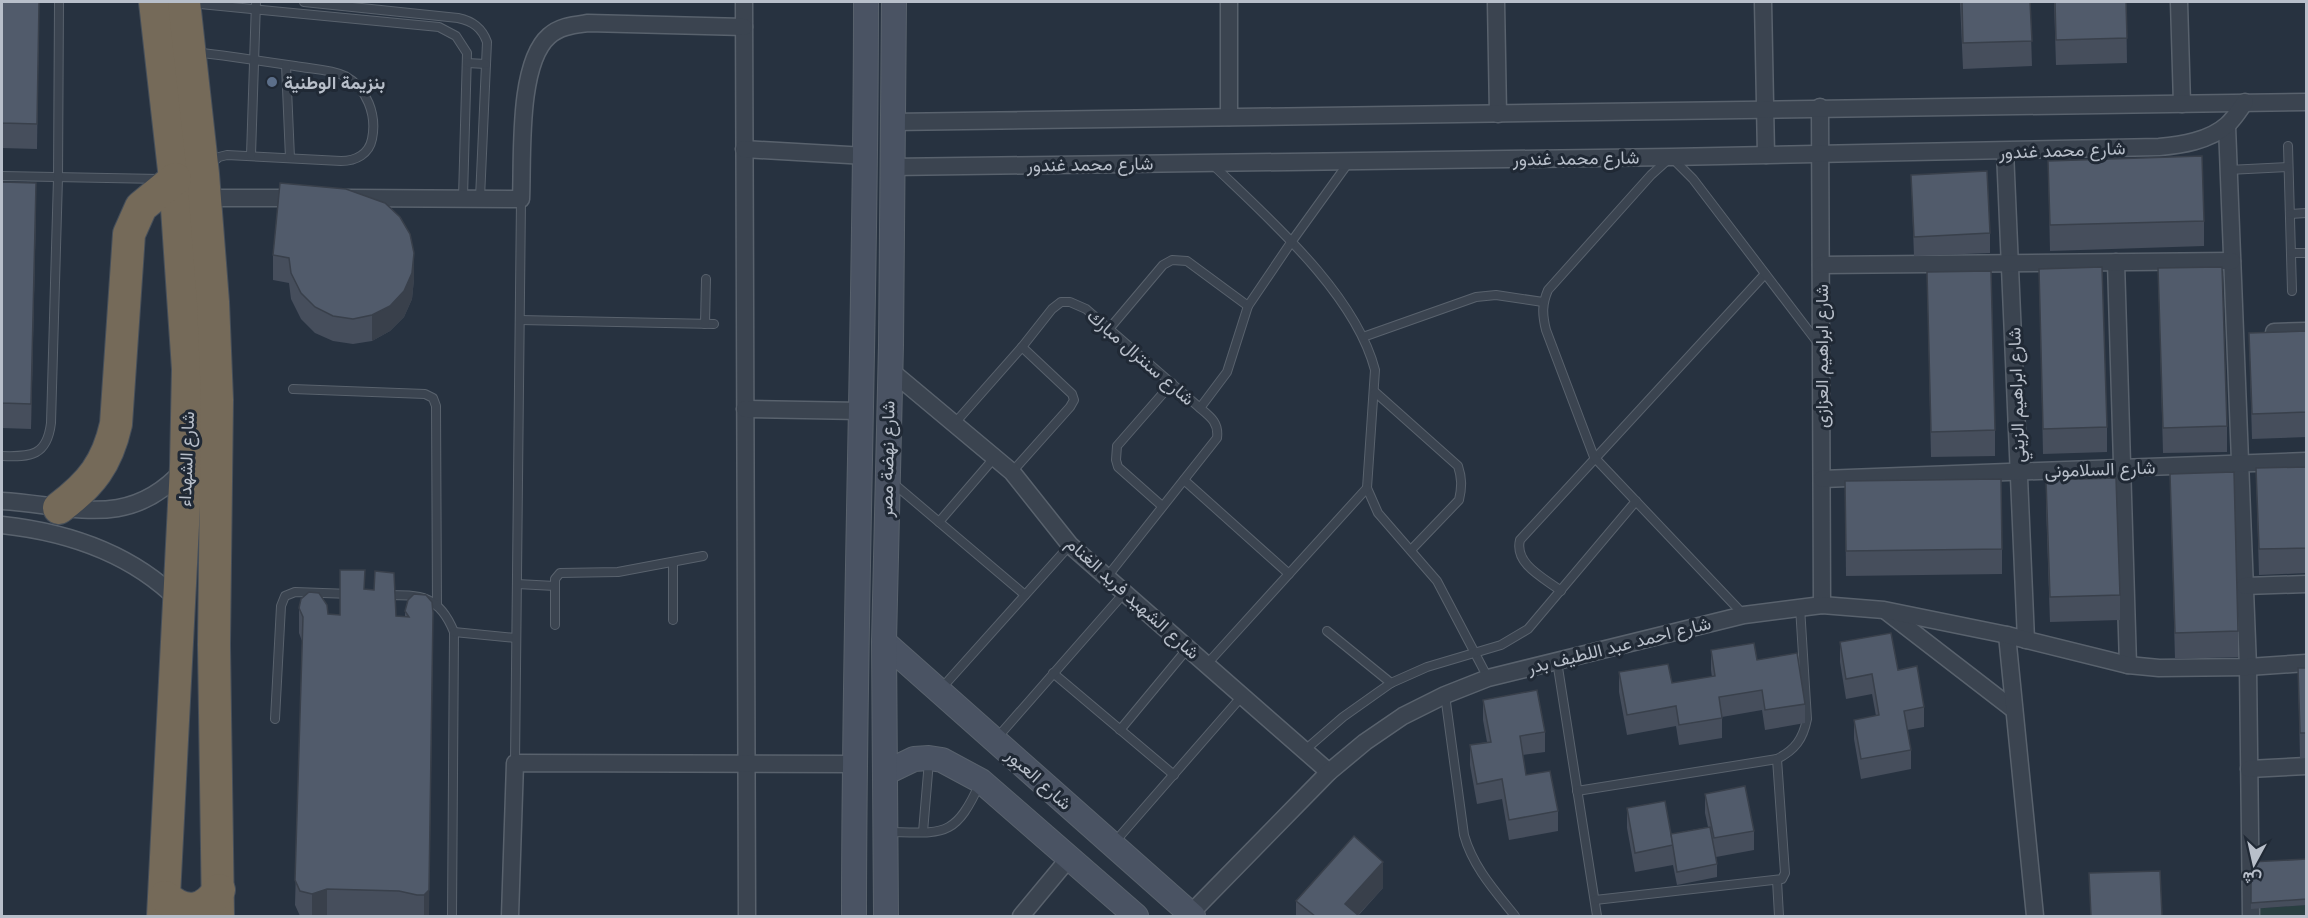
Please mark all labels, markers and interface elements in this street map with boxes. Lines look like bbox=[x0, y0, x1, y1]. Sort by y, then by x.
place label: بنزيمة الوطنية bbox=[284, 71, 385, 94]
marker: بنزيمة الوطنية bbox=[265, 75, 279, 89]
street label: شارع محمد غندور bbox=[1997, 136, 2126, 165]
street label: شارع محمد غندور bbox=[1511, 145, 1640, 172]
street label: شارع محمد غندور bbox=[1025, 151, 1154, 178]
street label: شارع ابراهيم العزازى bbox=[1810, 284, 1834, 428]
street label: شارع سنترال مبارك bbox=[1082, 304, 1200, 411]
street label: شارع ابراهيم الزيني bbox=[2002, 327, 2034, 463]
street label: شارع نهضة مصر bbox=[874, 400, 901, 519]
street label: شارع الشهداء bbox=[173, 411, 200, 507]
street label: شارع السلامونى bbox=[2044, 456, 2156, 483]
street label: شارع الشهيد فريد الغنام bbox=[1061, 532, 1205, 665]
street label: شارع احمد عبد اللطيف بدر bbox=[1524, 611, 1713, 680]
street label: شارع العبور bbox=[1000, 743, 1077, 815]
north arrow bbox=[2224, 834, 2284, 894]
text: ش bbox=[2241, 868, 2263, 890]

